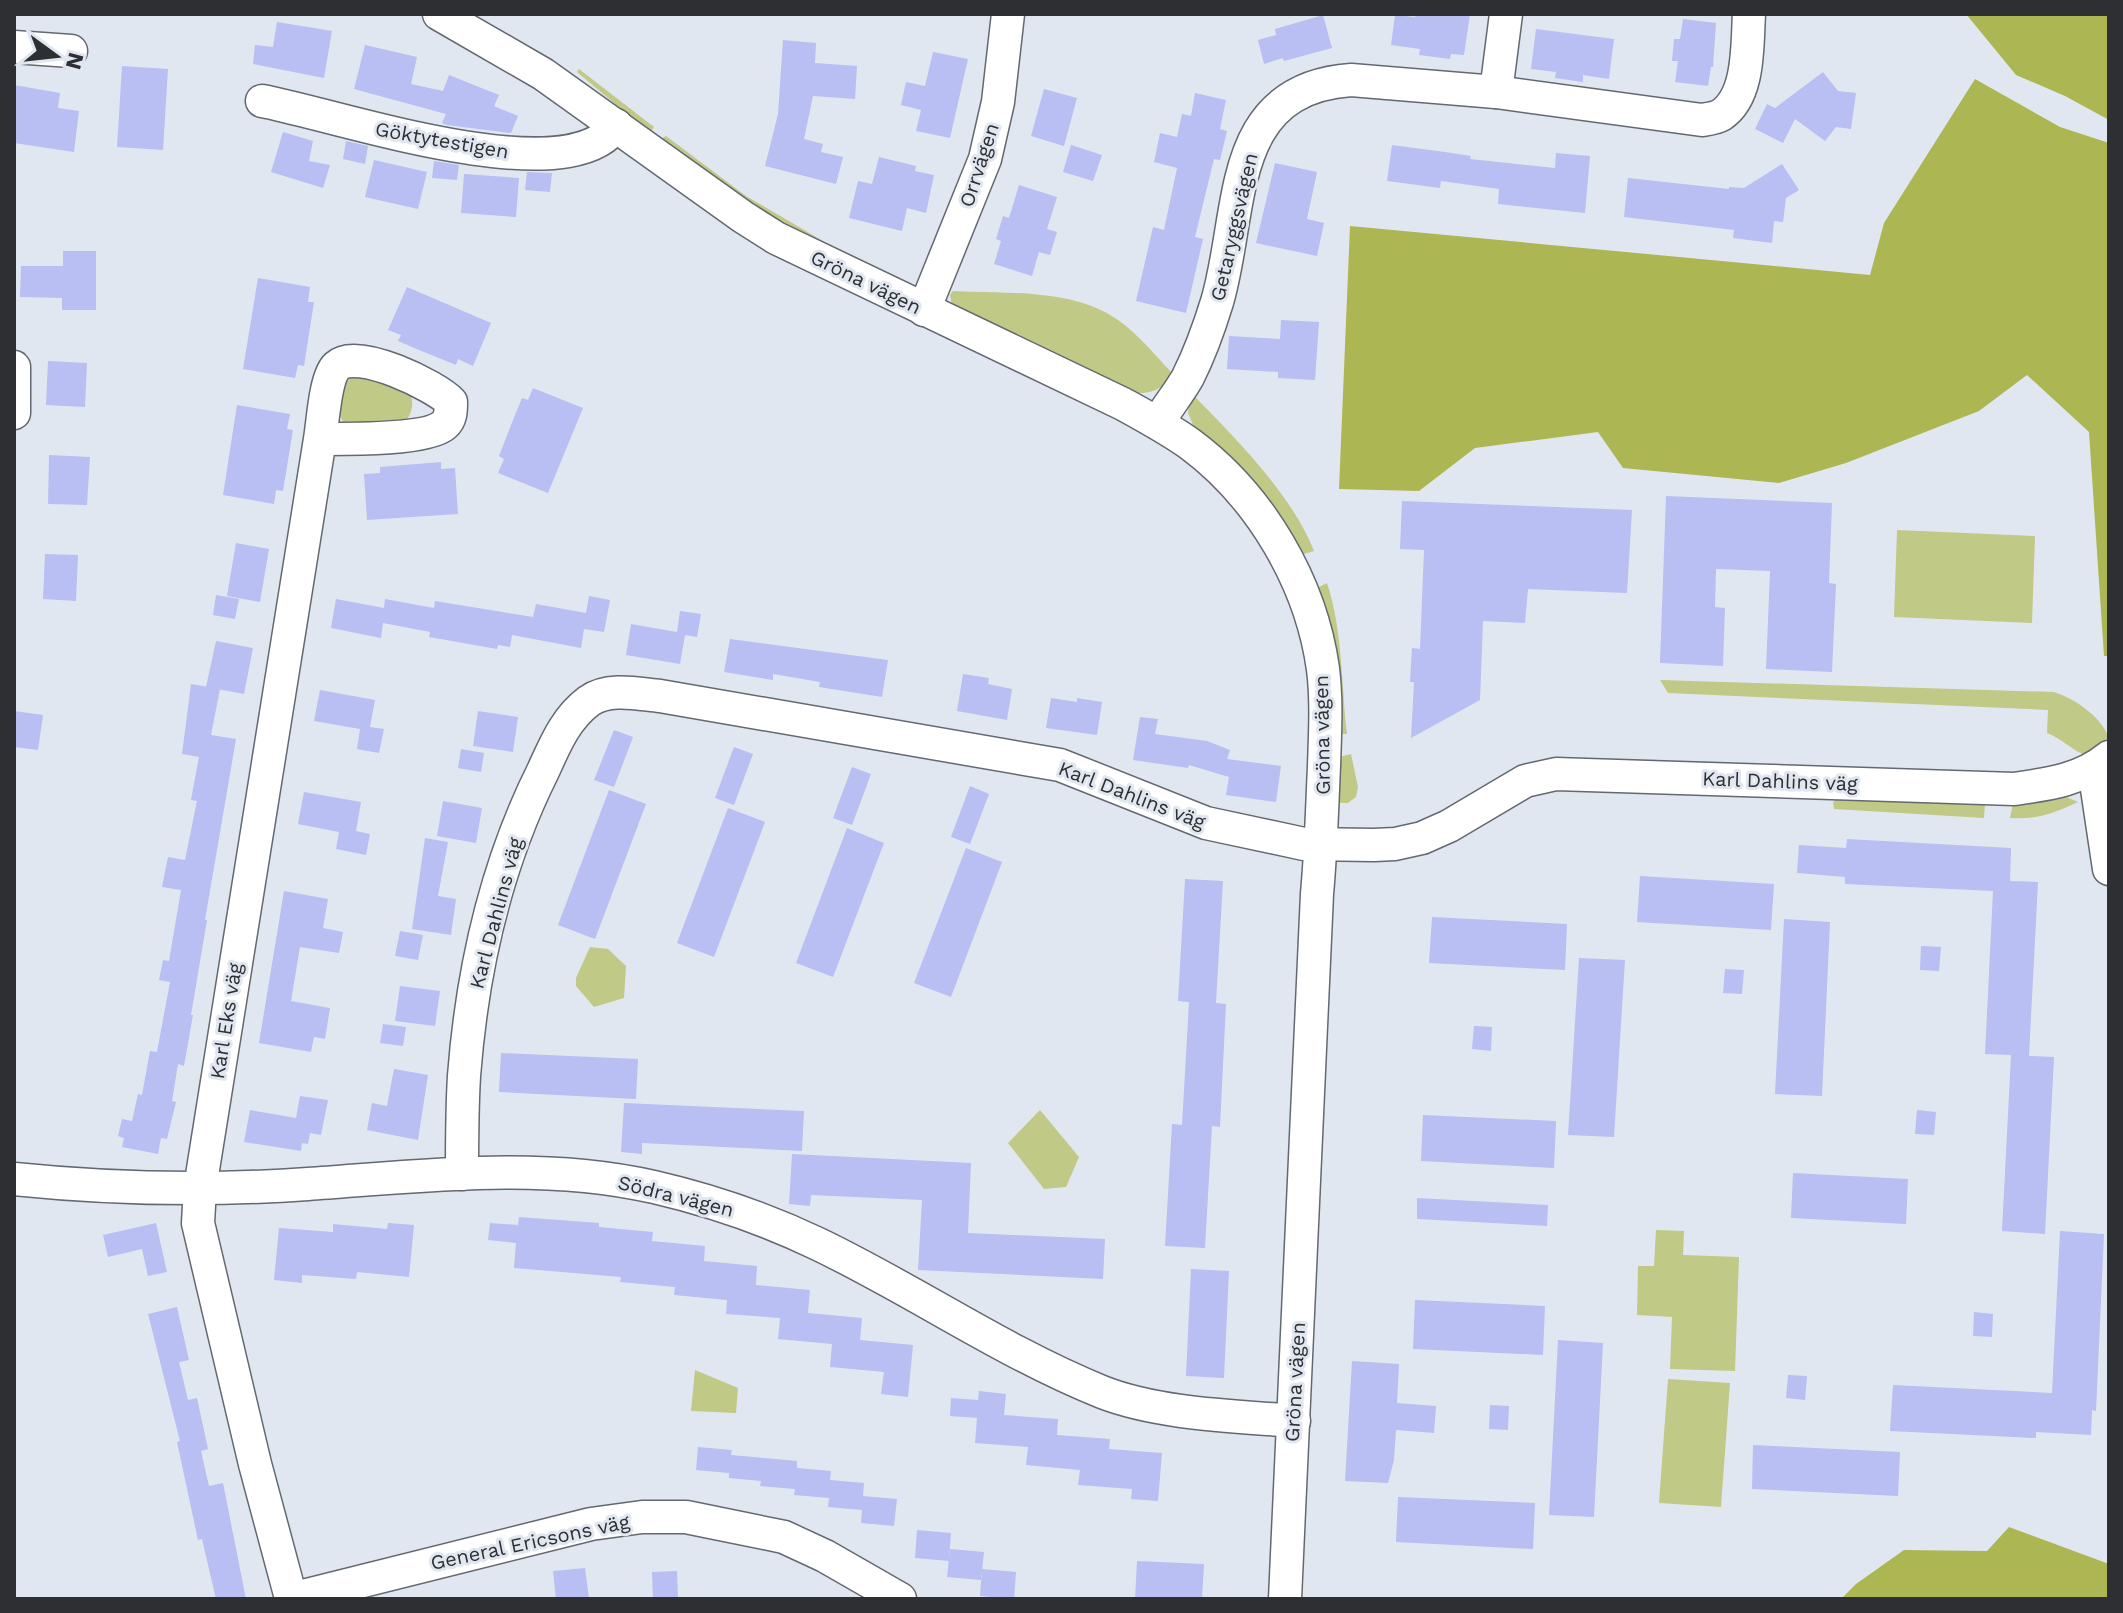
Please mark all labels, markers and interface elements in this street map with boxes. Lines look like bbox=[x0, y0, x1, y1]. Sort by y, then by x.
north arrow bbox=[16, 16, 96, 96]
text: N bbox=[61, 50, 89, 72]
street label: Göktytestigen bbox=[373, 116, 511, 164]
street label: Orrvägen bbox=[954, 120, 1004, 210]
street label: Getaryggsvägen bbox=[1205, 150, 1263, 304]
street label: Gröna vägen bbox=[807, 245, 925, 319]
street label: Gröna vägen bbox=[1309, 675, 1335, 795]
street label: Karl Dahlins väg bbox=[1055, 756, 1209, 834]
street label: Karl Dahlins väg bbox=[1702, 766, 1858, 796]
street label: Karl Dahlins väg bbox=[464, 834, 528, 991]
street label: Karl Eks väg bbox=[205, 961, 247, 1081]
street label: Södra vägen bbox=[616, 1170, 736, 1222]
street label: Gröna vägen bbox=[1280, 1322, 1310, 1442]
street label: General Ericsons väg bbox=[428, 1509, 632, 1575]

